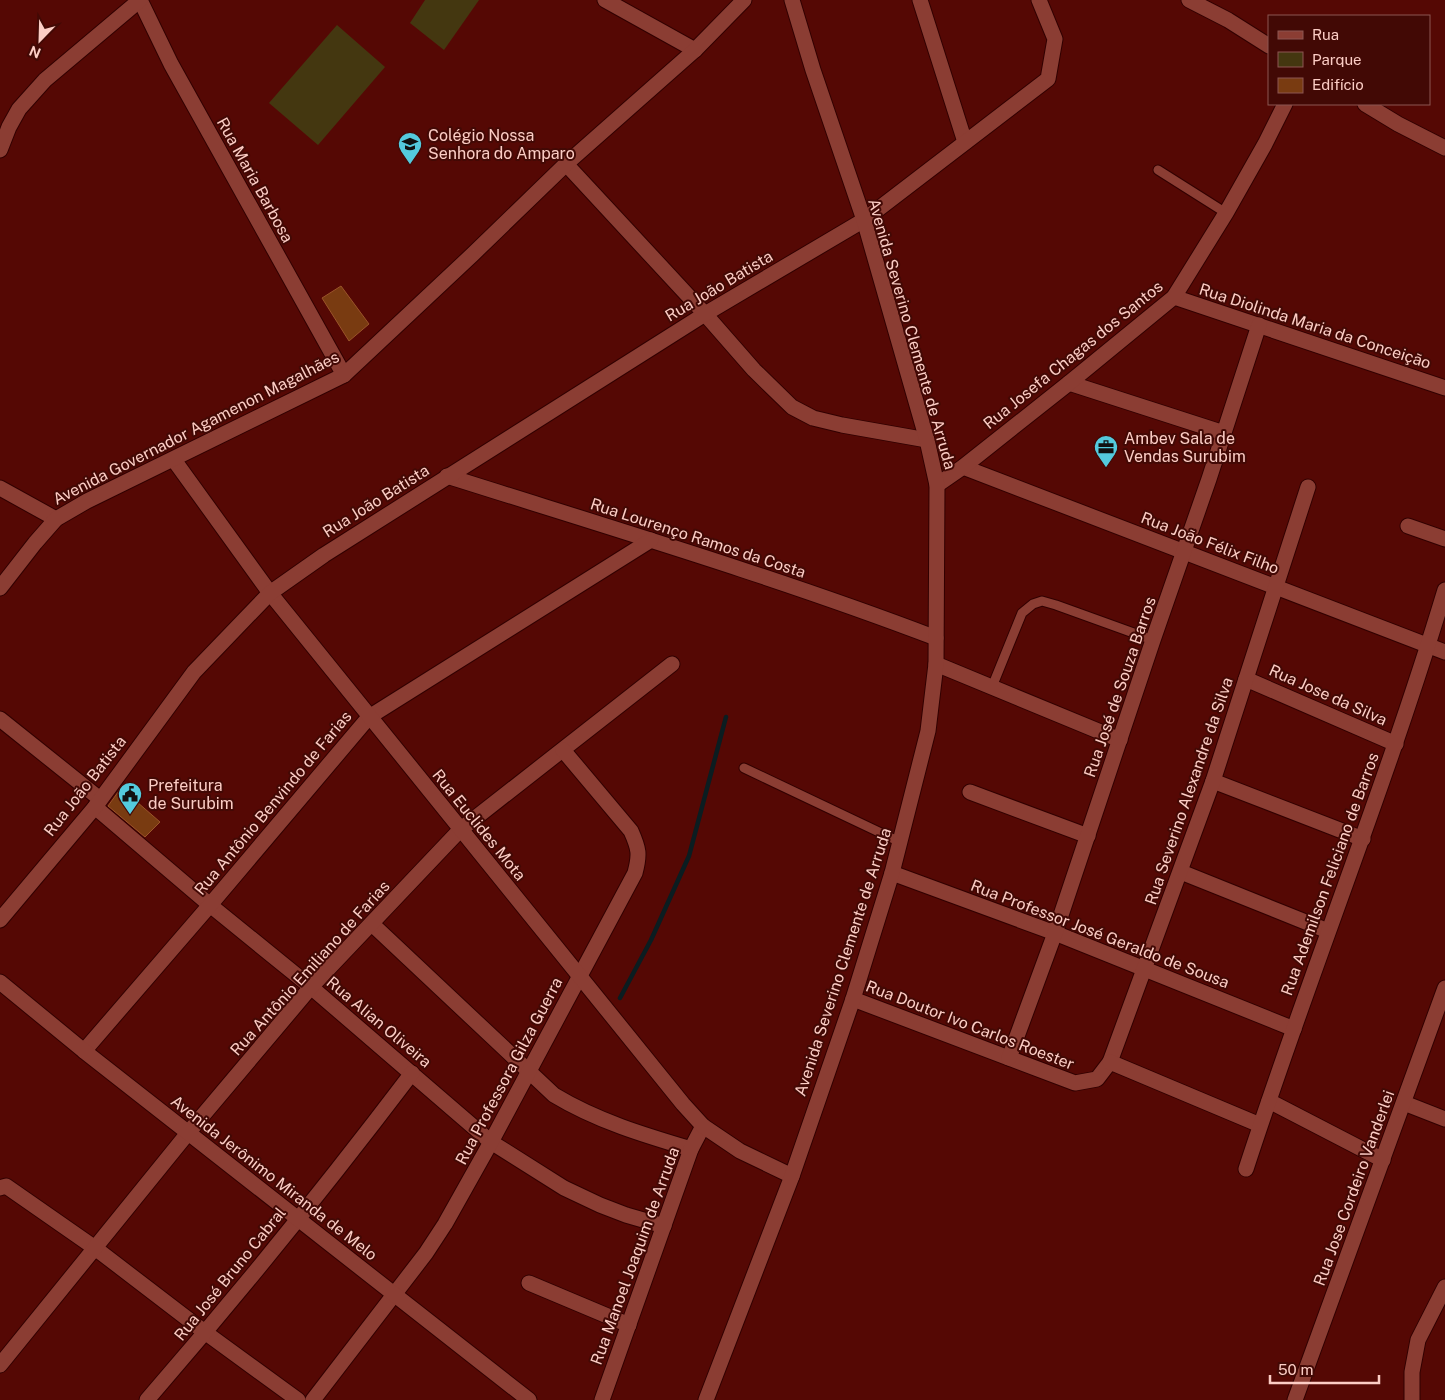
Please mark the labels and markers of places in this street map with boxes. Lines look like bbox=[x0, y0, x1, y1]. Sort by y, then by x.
place label: Colégio Nossa Senhora do Amparo bbox=[428, 126, 575, 163]
school or university icon: Colégio Nossa Senhora do Amparo bbox=[397, 131, 423, 165]
place label: Ambev Sala de Vendas Surubim bbox=[1124, 429, 1246, 466]
office icon: Ambev Sala de Vendas Surubim bbox=[1093, 434, 1119, 468]
place label: Prefeitura de Surubim bbox=[148, 776, 234, 813]
public building icon: Prefeitura de Surubim bbox=[117, 781, 143, 815]

